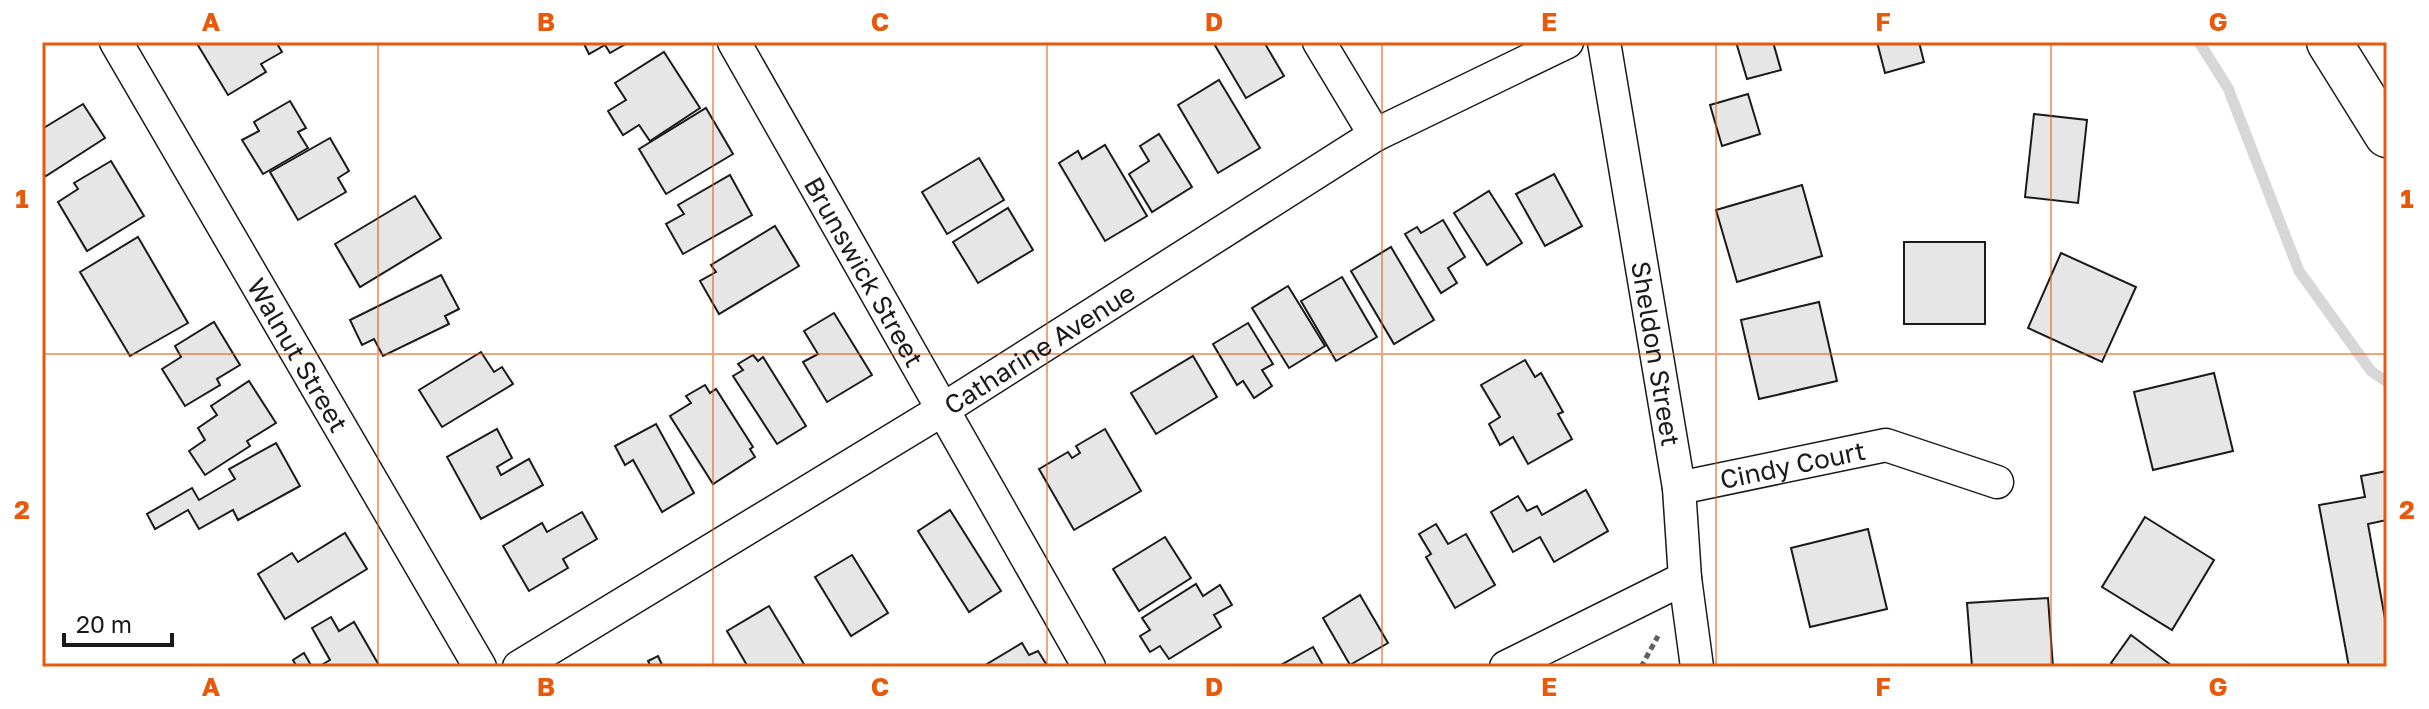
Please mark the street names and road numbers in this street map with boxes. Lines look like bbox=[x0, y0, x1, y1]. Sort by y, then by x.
street label: Brunswick Street bbox=[798, 171, 931, 372]
street label: Sheldon Street bbox=[1626, 259, 1687, 448]
street label: Walnut Street bbox=[241, 272, 355, 437]
street label: Catharine Avenue bbox=[938, 276, 1140, 420]
street label: Cindy Court bbox=[1717, 434, 1868, 495]

